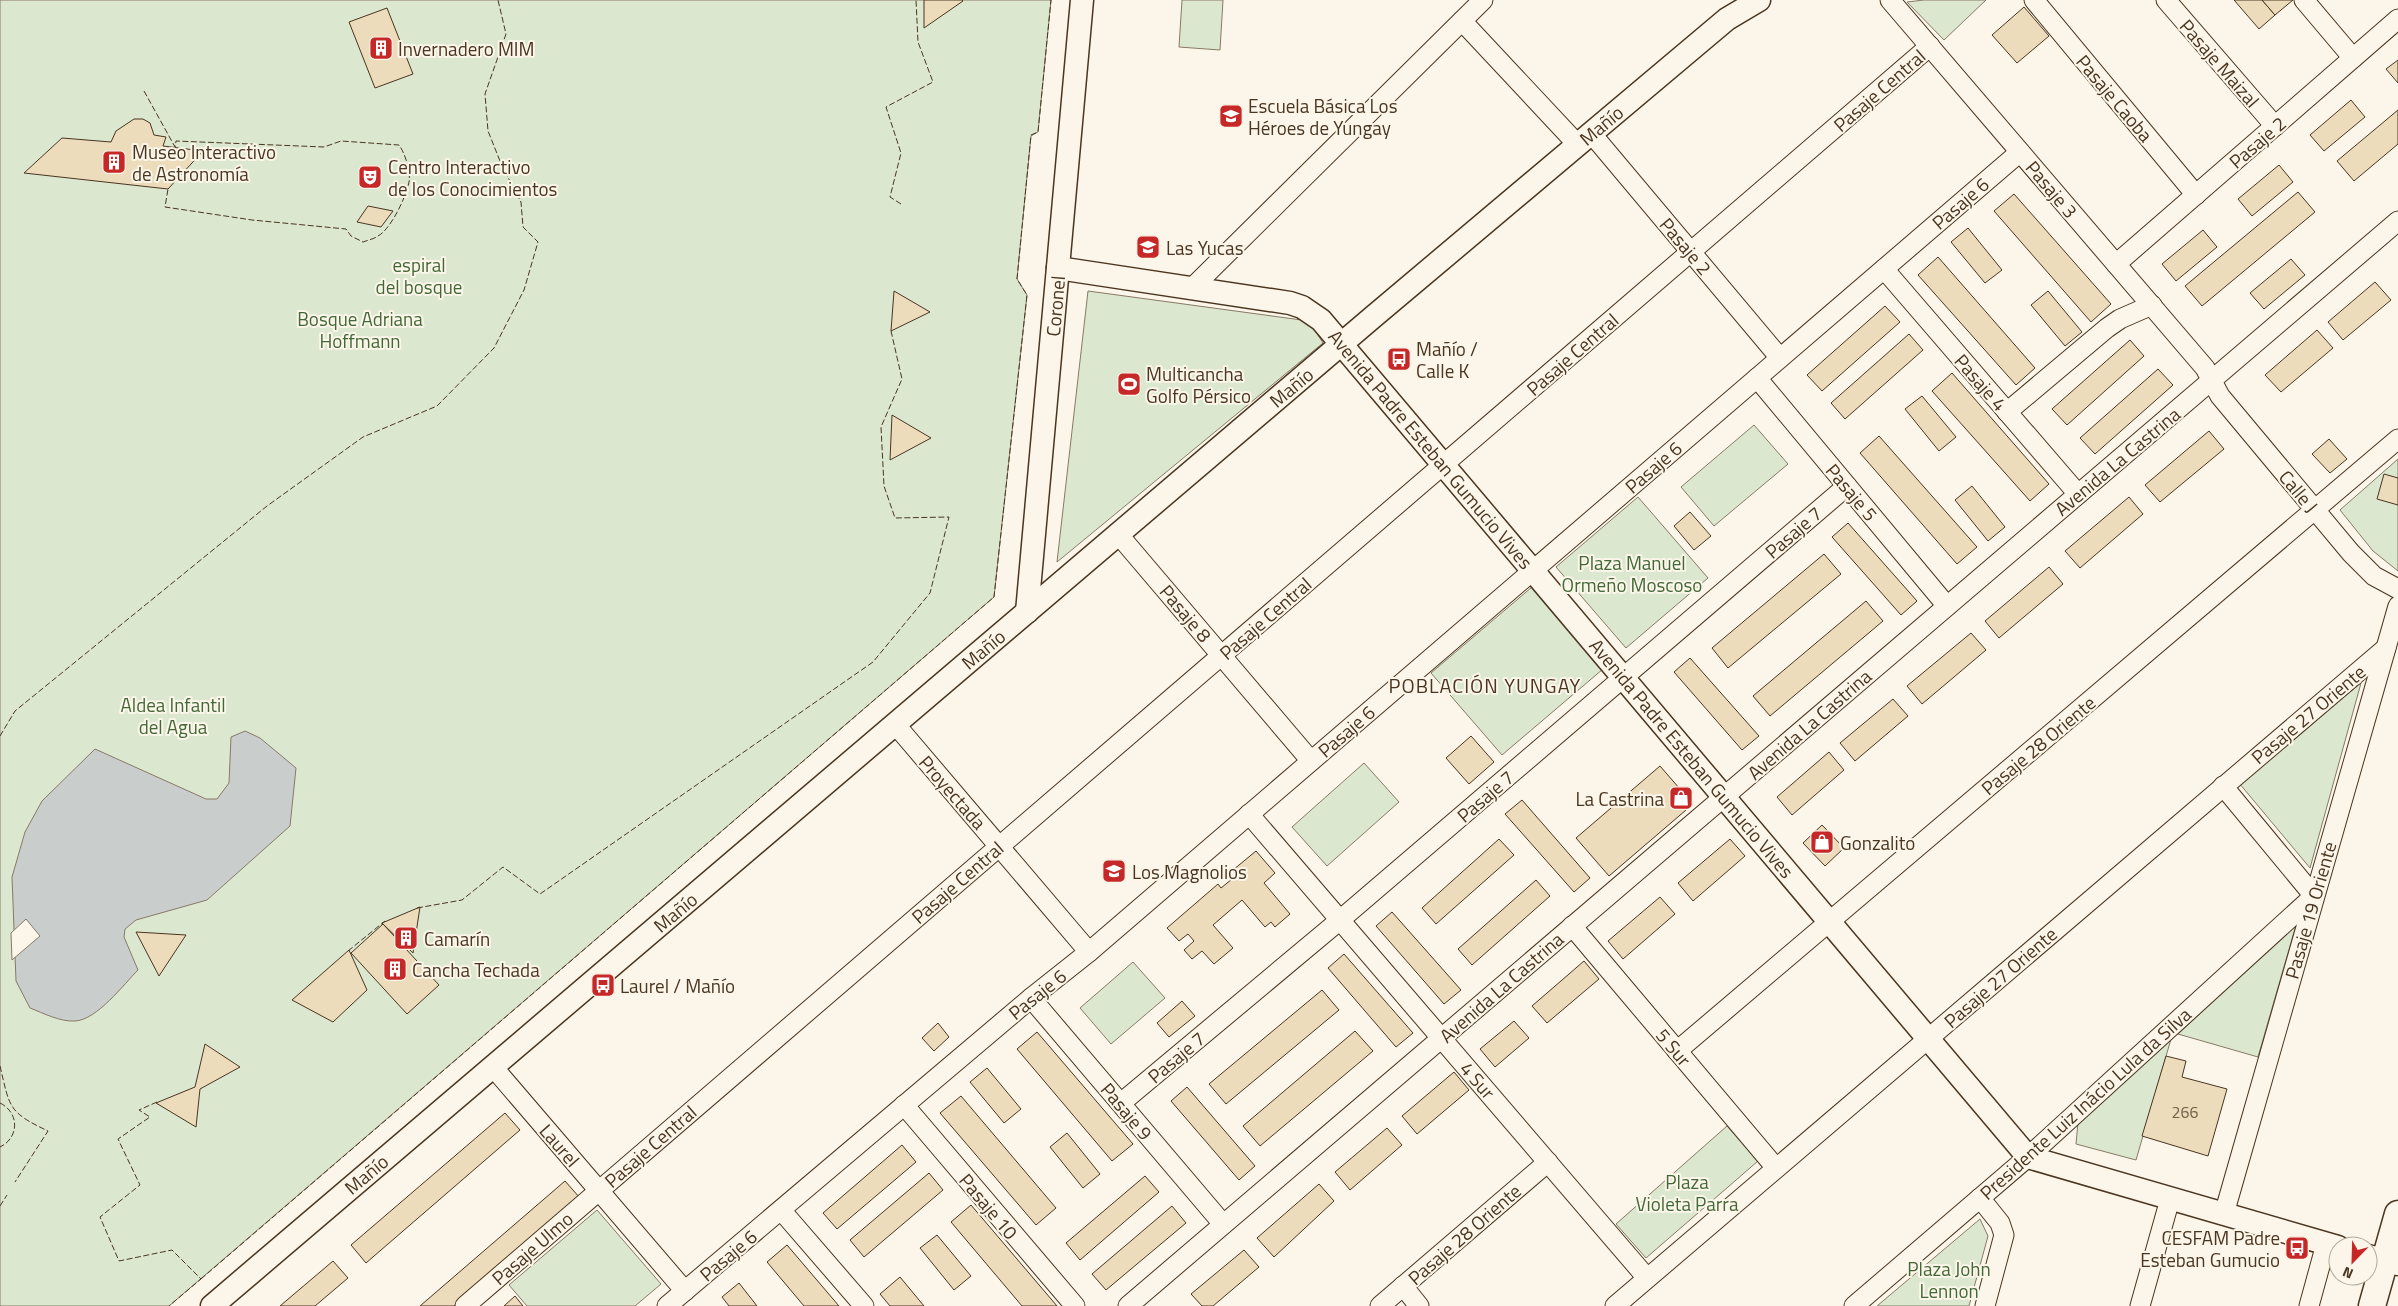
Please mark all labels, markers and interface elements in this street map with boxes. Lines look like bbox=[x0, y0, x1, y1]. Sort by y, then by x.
street label: Pasaje Maizal bbox=[2173, 12, 2267, 114]
place label: Invernadero MIM bbox=[398, 34, 534, 63]
building icon: Invernadero MIM bbox=[368, 35, 394, 61]
street label: Pasaje Central bbox=[1826, 42, 1932, 138]
street label: Pasaje Caoba bbox=[2070, 48, 2161, 148]
place label: Escuela Básica Los Héroes de Yungay bbox=[1248, 91, 1398, 142]
street label: Mañío bbox=[1573, 98, 1629, 152]
school or university icon: Escuela Básica Los Héroes de Yungay bbox=[1218, 103, 1244, 129]
street label: Pasaje 2 bbox=[2222, 109, 2292, 175]
place label: Museo Interactivo de Astronomía bbox=[132, 137, 276, 188]
building icon: Museo Interactivo de Astronomía bbox=[101, 149, 127, 175]
place label: Centro Interactivo de los Conocimientos bbox=[388, 152, 558, 203]
street label: Pasaje 3 bbox=[2019, 154, 2085, 224]
theatre icon: Centro Interactivo de los Conocimientos bbox=[357, 164, 383, 190]
street label: Pasaje 6 bbox=[1925, 170, 1995, 236]
street label: Pasaje 2 bbox=[1653, 211, 1719, 281]
place label: Las Yucas bbox=[1166, 233, 1244, 262]
school or university icon: Las Yucas bbox=[1135, 234, 1161, 260]
park label: espiral del bosque bbox=[376, 250, 462, 301]
street label: Coronel bbox=[1038, 274, 1072, 338]
park label: Bosque Adriana Hoffmann bbox=[297, 304, 423, 355]
street label: Pasaje Central bbox=[1519, 306, 1625, 402]
street label: Avenida Padre Esteban Gumucio Vives bbox=[1322, 323, 1540, 575]
place label: Mañío / Calle K bbox=[1416, 334, 1478, 385]
bus stop icon: Mañío / Calle K bbox=[1386, 346, 1412, 372]
street label: Pasaje 4 bbox=[1948, 347, 2014, 417]
place label: Multicancha Golfo Pérsico bbox=[1146, 359, 1251, 410]
street label: Mañío bbox=[1263, 360, 1319, 414]
sports icon: Multicancha Golfo Pérsico bbox=[1116, 371, 1142, 397]
street label: Avenida La Castrina bbox=[2048, 399, 2187, 522]
street label: Pasaje 6 bbox=[1618, 434, 1688, 500]
street label: Pasaje 5 bbox=[1819, 457, 1885, 527]
street label: Calle J bbox=[2272, 463, 2326, 519]
street label: Pasaje 7 bbox=[1758, 499, 1828, 565]
park label: Plaza Manuel Ormeño Moscoso bbox=[1562, 548, 1702, 599]
street label: Pasaje Central bbox=[1212, 570, 1318, 666]
street label: Pasaje 8 bbox=[1153, 578, 1219, 648]
street label: Mañío bbox=[955, 622, 1011, 676]
street label: Avenida Padre Esteban Gumucio Vives bbox=[1583, 632, 1801, 884]
street label: Pasaje 27 Oriente bbox=[2244, 657, 2372, 771]
street label: Avenida La Castrina bbox=[1741, 661, 1878, 786]
district label: POBLACIÓN YUNGAY bbox=[1389, 670, 1581, 701]
street label: Pasaje 28 Oriente bbox=[1974, 688, 2102, 802]
park label: Aldea Infantil del Agua bbox=[120, 690, 226, 741]
street label: Pasaje 6 bbox=[1311, 698, 1381, 764]
street label: Proyectada bbox=[912, 748, 994, 836]
street label: Pasaje 7 bbox=[1450, 763, 1520, 829]
place label: La Castrina bbox=[1575, 784, 1664, 813]
shop icon: La Castrina bbox=[1668, 785, 1694, 811]
place label: Gonzalito bbox=[1840, 828, 1915, 857]
shop icon: Gonzalito bbox=[1809, 829, 1835, 855]
street label: Pasaje Central bbox=[904, 834, 1010, 930]
street label: Pasaje 19 Oriente bbox=[2277, 838, 2343, 982]
place label: Los Magnolios bbox=[1132, 857, 1247, 886]
school or university icon: Los Magnolios bbox=[1101, 858, 1127, 884]
street label: Mañío bbox=[647, 885, 703, 939]
street label: Pasaje 27 Oriente bbox=[1937, 920, 2063, 1034]
place label: Camarín bbox=[424, 924, 490, 953]
street label: Avenida La Castrina bbox=[1433, 924, 1570, 1049]
building icon: Camarín bbox=[393, 925, 419, 951]
place label: Cancha Techada bbox=[412, 955, 540, 984]
building icon: Cancha Techada bbox=[382, 956, 408, 982]
street label: Pasaje 6 bbox=[1002, 961, 1072, 1027]
place label: Laurel / Mañío bbox=[620, 971, 735, 1000]
bus stop icon: Laurel / Mañío bbox=[590, 972, 616, 998]
street label: Presidente Luiz Inácio Lula da Silva bbox=[1973, 1000, 2198, 1206]
street label: 5 Sur bbox=[1649, 1022, 1699, 1073]
street label: Pasaje 7 bbox=[1141, 1024, 1211, 1090]
street label: 4 Sur bbox=[1453, 1055, 1503, 1106]
street label: Pasaje 9 bbox=[1094, 1076, 1160, 1146]
street label: Pasaje Central bbox=[597, 1098, 703, 1194]
house number: 266 bbox=[2172, 1100, 2198, 1124]
street label: Laurel bbox=[533, 1117, 587, 1173]
street label: Mañío bbox=[338, 1147, 394, 1201]
street label: Pasaje 10 bbox=[953, 1167, 1025, 1245]
park label: Plaza Violeta Parra bbox=[1636, 1167, 1739, 1218]
street label: Pasaje 28 Oriente bbox=[1401, 1177, 1527, 1291]
street label: Pasaje Ulmo bbox=[485, 1204, 579, 1292]
street label: Pasaje 6 bbox=[693, 1222, 763, 1288]
place label: CESFAM Padre Esteban Gumucio bbox=[2140, 1223, 2280, 1274]
bus stop icon: CESFAM Padre Esteban Gumucio bbox=[2284, 1235, 2310, 1261]
north arrow bbox=[2328, 1236, 2378, 1286]
park label: Plaza John Lennon bbox=[1907, 1254, 1991, 1305]
text: N bbox=[2339, 1262, 2356, 1285]

